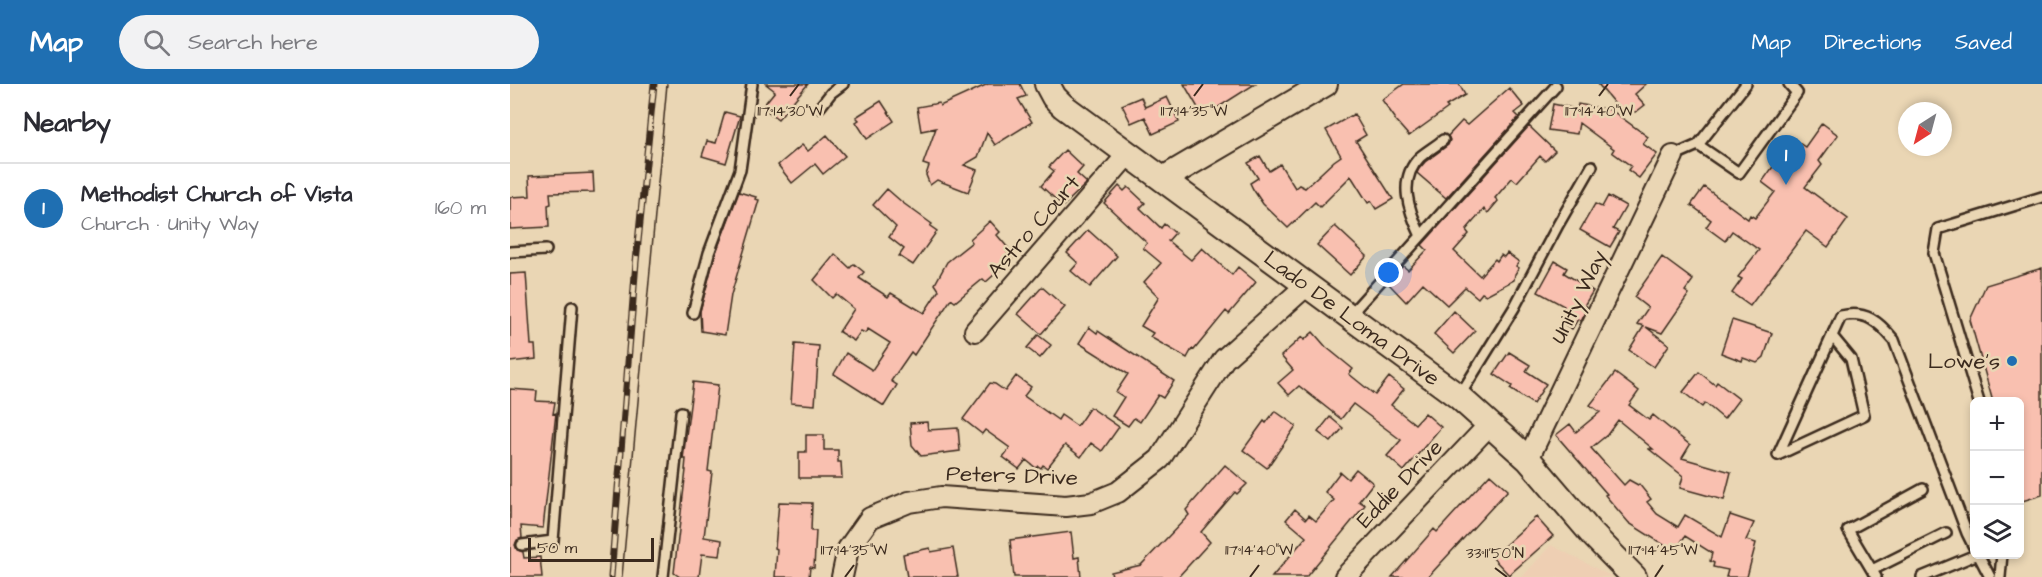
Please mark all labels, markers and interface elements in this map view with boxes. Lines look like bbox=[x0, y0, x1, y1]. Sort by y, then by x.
search box bbox=[119, 15, 539, 69]
text: Map bbox=[30, 23, 83, 62]
icon: search bbox=[140, 26, 173, 59]
text: Search here bbox=[188, 27, 318, 58]
text: Map bbox=[1751, 28, 1791, 57]
text: Directions bbox=[1824, 28, 1922, 57]
text: Saved bbox=[1955, 28, 2012, 57]
text: 117°14'30"W bbox=[757, 101, 823, 122]
text: 117°14'35"W bbox=[1161, 101, 1227, 122]
text: 117°14'40"W bbox=[1565, 101, 1633, 122]
north arrow bbox=[1898, 102, 1952, 156]
text: Nearby bbox=[24, 105, 111, 141]
pin: 1 bbox=[1766, 135, 1806, 185]
street label: Astro Court bbox=[980, 169, 1088, 285]
text: Methodist Church of Vista bbox=[81, 179, 353, 210]
text: 1 bbox=[42, 194, 45, 222]
text: 160 m bbox=[435, 194, 486, 222]
text: Church · Unity Way bbox=[81, 210, 259, 238]
street label: Lado De Loma Drive bbox=[1257, 243, 1446, 394]
street label: Unity Way bbox=[1543, 245, 1616, 349]
your location bbox=[1374, 258, 1403, 287]
place label: Lowe's bbox=[1928, 346, 2000, 377]
marker: Lowe's bbox=[2005, 354, 2019, 368]
map controls bbox=[1970, 397, 2024, 559]
button: + bbox=[1970, 397, 2024, 451]
street label: Eddie Drive bbox=[1350, 433, 1450, 535]
button: − bbox=[1970, 451, 2024, 505]
street label: Peters Drive bbox=[946, 458, 1078, 494]
button: layers bbox=[1970, 505, 2024, 559]
scale bar bbox=[528, 535, 654, 562]
text: 50 m bbox=[537, 537, 577, 559]
text: 117°14'35"W bbox=[821, 540, 887, 561]
text: 117°14'40"W bbox=[1225, 540, 1293, 561]
text: 117°14'45"W bbox=[1628, 540, 1698, 561]
text: 33°11'50"N bbox=[1466, 543, 1524, 564]

